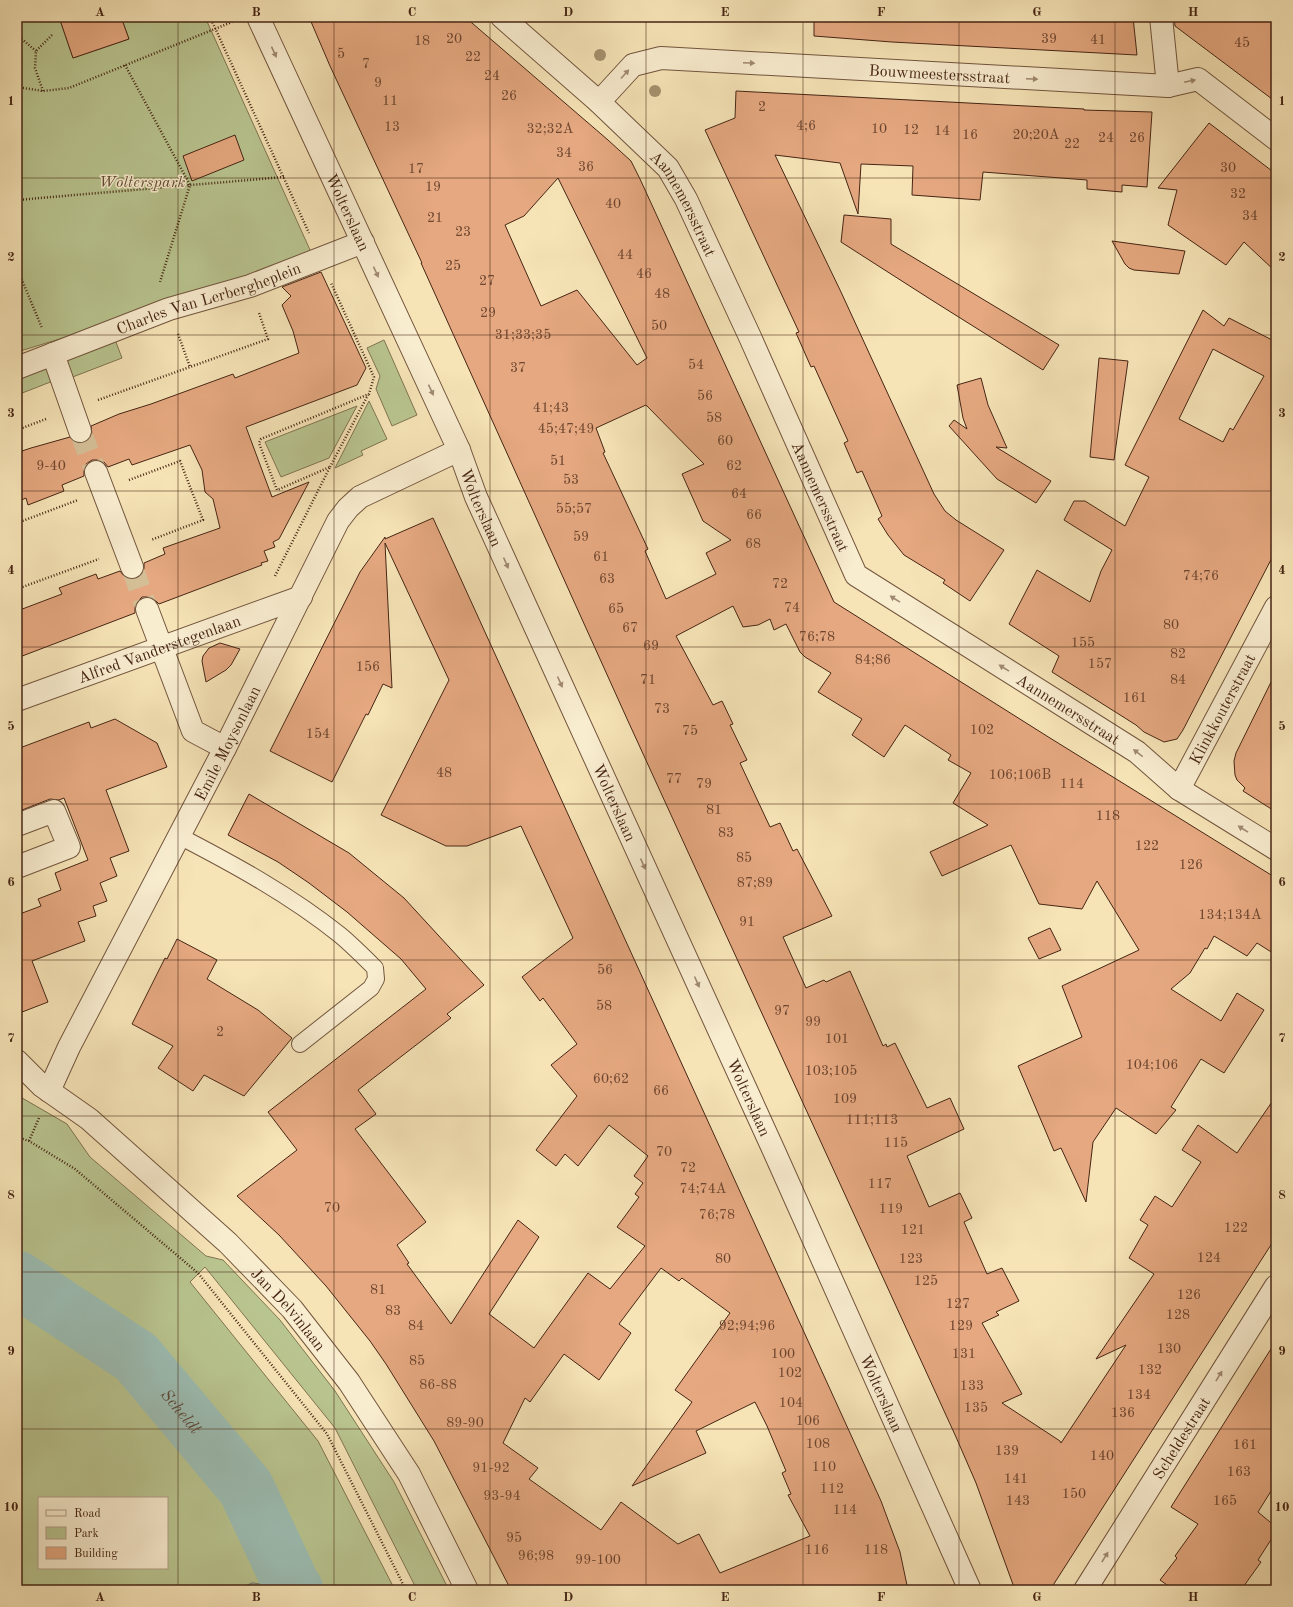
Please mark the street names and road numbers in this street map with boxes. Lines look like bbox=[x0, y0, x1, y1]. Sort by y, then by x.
street label: Bouwmeestersstraat bbox=[868, 63, 1011, 87]
street label: Aannemersstraat bbox=[646, 149, 718, 260]
street label: Wolterslaan bbox=[322, 172, 372, 254]
street label: Charles Van Lerbergheplein bbox=[115, 261, 304, 339]
street label: Aannemersstraat bbox=[788, 440, 851, 555]
street label: Wolterslaan bbox=[456, 467, 504, 550]
street label: Alfred Vanderstegenlaan bbox=[76, 613, 244, 687]
street label: Klinkkouterstraat bbox=[1188, 651, 1260, 768]
street label: Aannemersstraat bbox=[1013, 672, 1122, 749]
street label: Emile Moysonlaan bbox=[193, 684, 265, 804]
street label: Wolterslaan bbox=[589, 762, 638, 845]
street label: Wolterslaan bbox=[723, 1057, 772, 1140]
street label: Jan Delvinlaan bbox=[247, 1266, 328, 1355]
street label: Wolterslaan bbox=[856, 1353, 905, 1435]
street label: Scheldestraat bbox=[1151, 1394, 1214, 1483]

